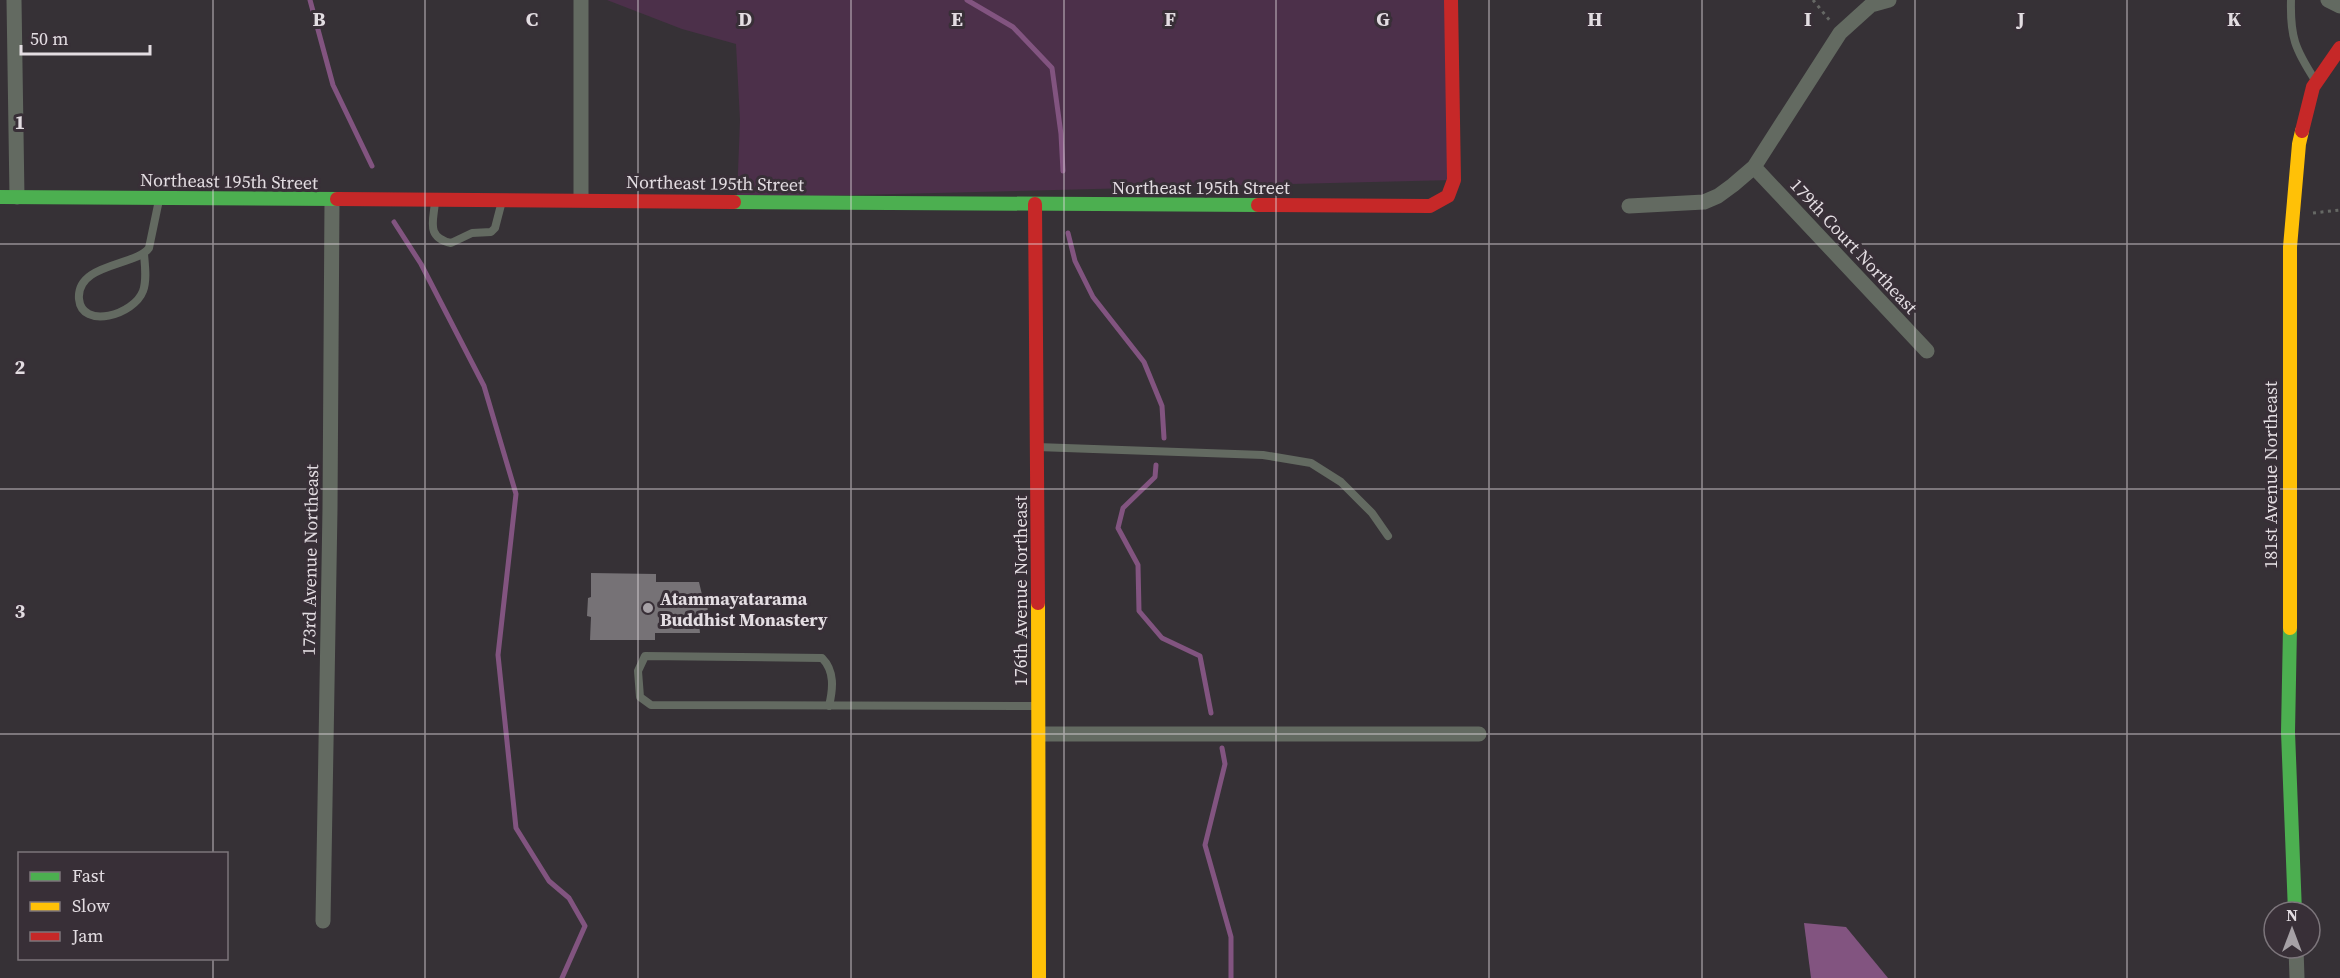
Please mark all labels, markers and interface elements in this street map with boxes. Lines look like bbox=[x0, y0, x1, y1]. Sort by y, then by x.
text: B bbox=[312, 5, 326, 33]
text: C bbox=[526, 5, 538, 33]
text: D bbox=[738, 5, 752, 33]
text: E bbox=[951, 5, 963, 33]
text: F bbox=[1164, 5, 1176, 33]
text: G bbox=[1376, 5, 1390, 33]
text: H bbox=[1587, 5, 1603, 33]
text: I bbox=[1804, 5, 1812, 33]
text: J bbox=[2015, 5, 2025, 33]
text: K bbox=[2227, 5, 2241, 33]
scale bar bbox=[21, 18, 150, 56]
text: 50 m bbox=[30, 26, 68, 51]
text: 1 bbox=[15, 108, 25, 136]
street label: Northeast 195th Street bbox=[140, 167, 318, 195]
street label: Northeast 195th Street bbox=[626, 169, 804, 197]
street label: 179th Court Northeast bbox=[1785, 173, 1924, 319]
street label: Northeast 195th Street bbox=[1112, 175, 1290, 200]
text: 2 bbox=[15, 353, 26, 381]
street label: 181st Avenue Northeast bbox=[2258, 381, 2283, 569]
street label: 173rd Avenue Northeast bbox=[296, 464, 324, 656]
street label: 176th Avenue Northeast bbox=[1008, 496, 1033, 686]
place label: Atammayatarama Buddhist Monastery bbox=[660, 586, 828, 632]
text: 3 bbox=[15, 597, 26, 625]
marker: Atammayatarama Buddhist Monastery bbox=[641, 601, 655, 615]
legend bbox=[18, 852, 228, 960]
text: Fast bbox=[72, 863, 105, 888]
text: Slow bbox=[72, 893, 110, 918]
north arrow bbox=[2262, 900, 2322, 960]
text: N bbox=[2286, 904, 2298, 926]
text: Jam bbox=[71, 923, 104, 948]

